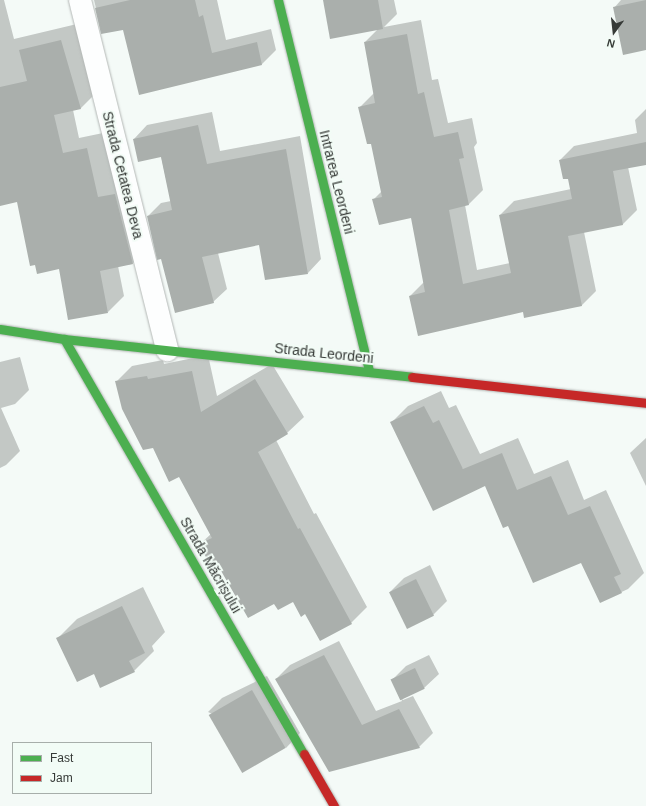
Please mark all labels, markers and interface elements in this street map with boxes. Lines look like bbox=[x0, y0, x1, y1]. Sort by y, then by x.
north arrow bbox=[594, 12, 634, 52]
text: N bbox=[606, 37, 616, 50]
street label: Strada Cetatea Deva bbox=[99, 110, 147, 240]
street label: Intrarea Leordeni bbox=[316, 128, 358, 236]
street label: Strada Leordeni bbox=[274, 339, 374, 367]
street label: Strada Măcrișului bbox=[177, 514, 245, 616]
legend bbox=[12, 742, 152, 794]
text: Fast bbox=[50, 751, 73, 765]
text: Jam bbox=[50, 771, 73, 785]

